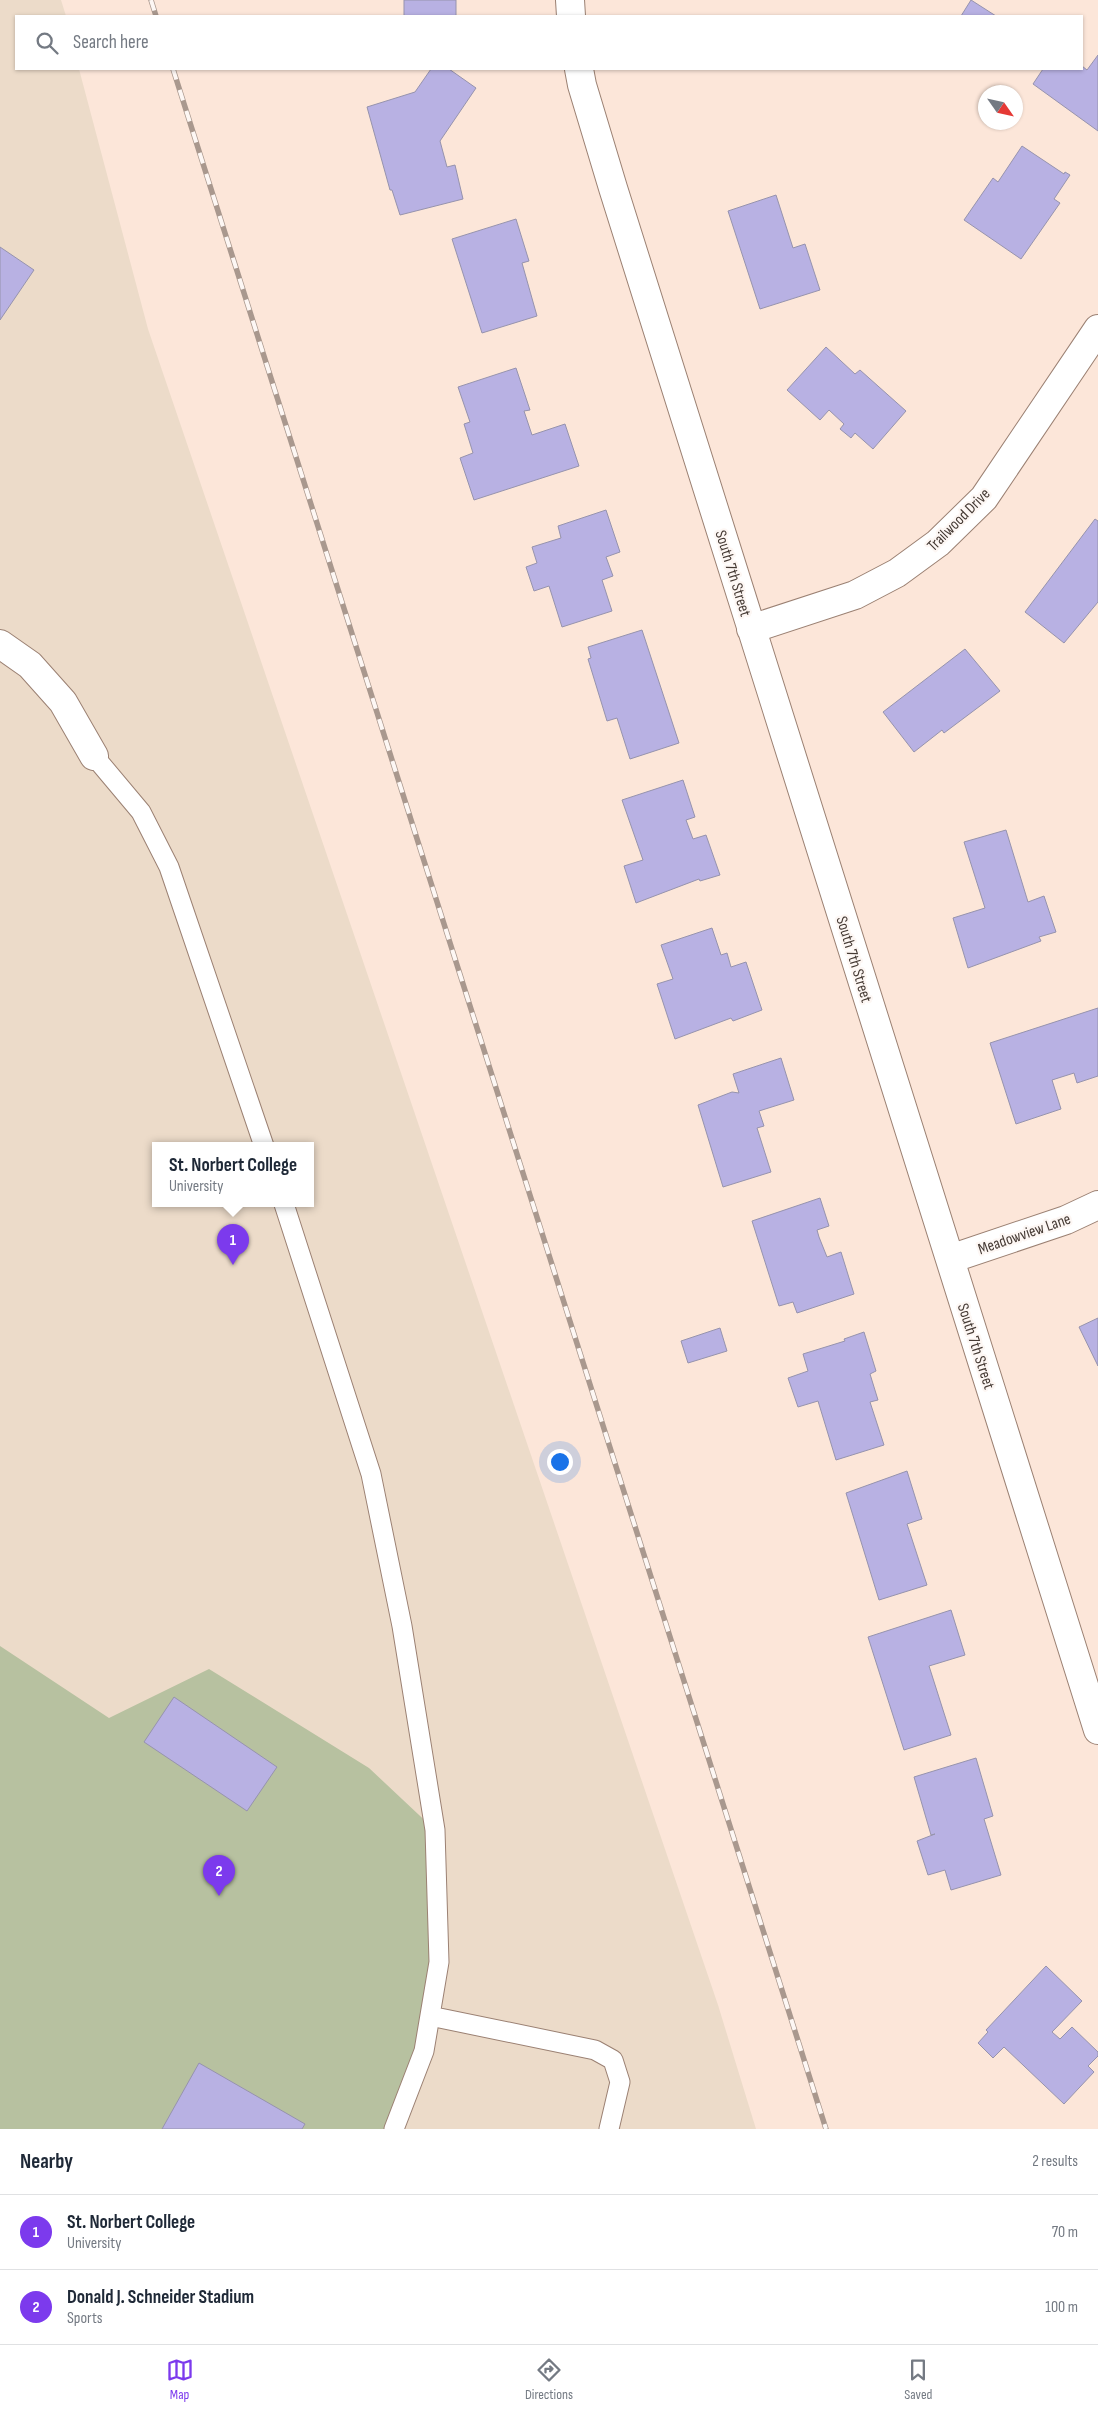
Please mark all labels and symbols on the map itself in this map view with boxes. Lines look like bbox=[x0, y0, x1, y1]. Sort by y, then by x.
north arrow bbox=[978, 85, 1023, 130]
street label: Trailwood Drive bbox=[924, 485, 994, 555]
street label: South 7th Street bbox=[710, 528, 755, 619]
street label: South 7th Street bbox=[831, 914, 876, 1005]
street label: Meadowview Lane bbox=[976, 1210, 1073, 1259]
pin: 1 bbox=[217, 1224, 249, 1265]
street label: South 7th Street bbox=[953, 1301, 998, 1392]
your location bbox=[547, 1449, 573, 1475]
pin: 2 bbox=[203, 1855, 235, 1896]

